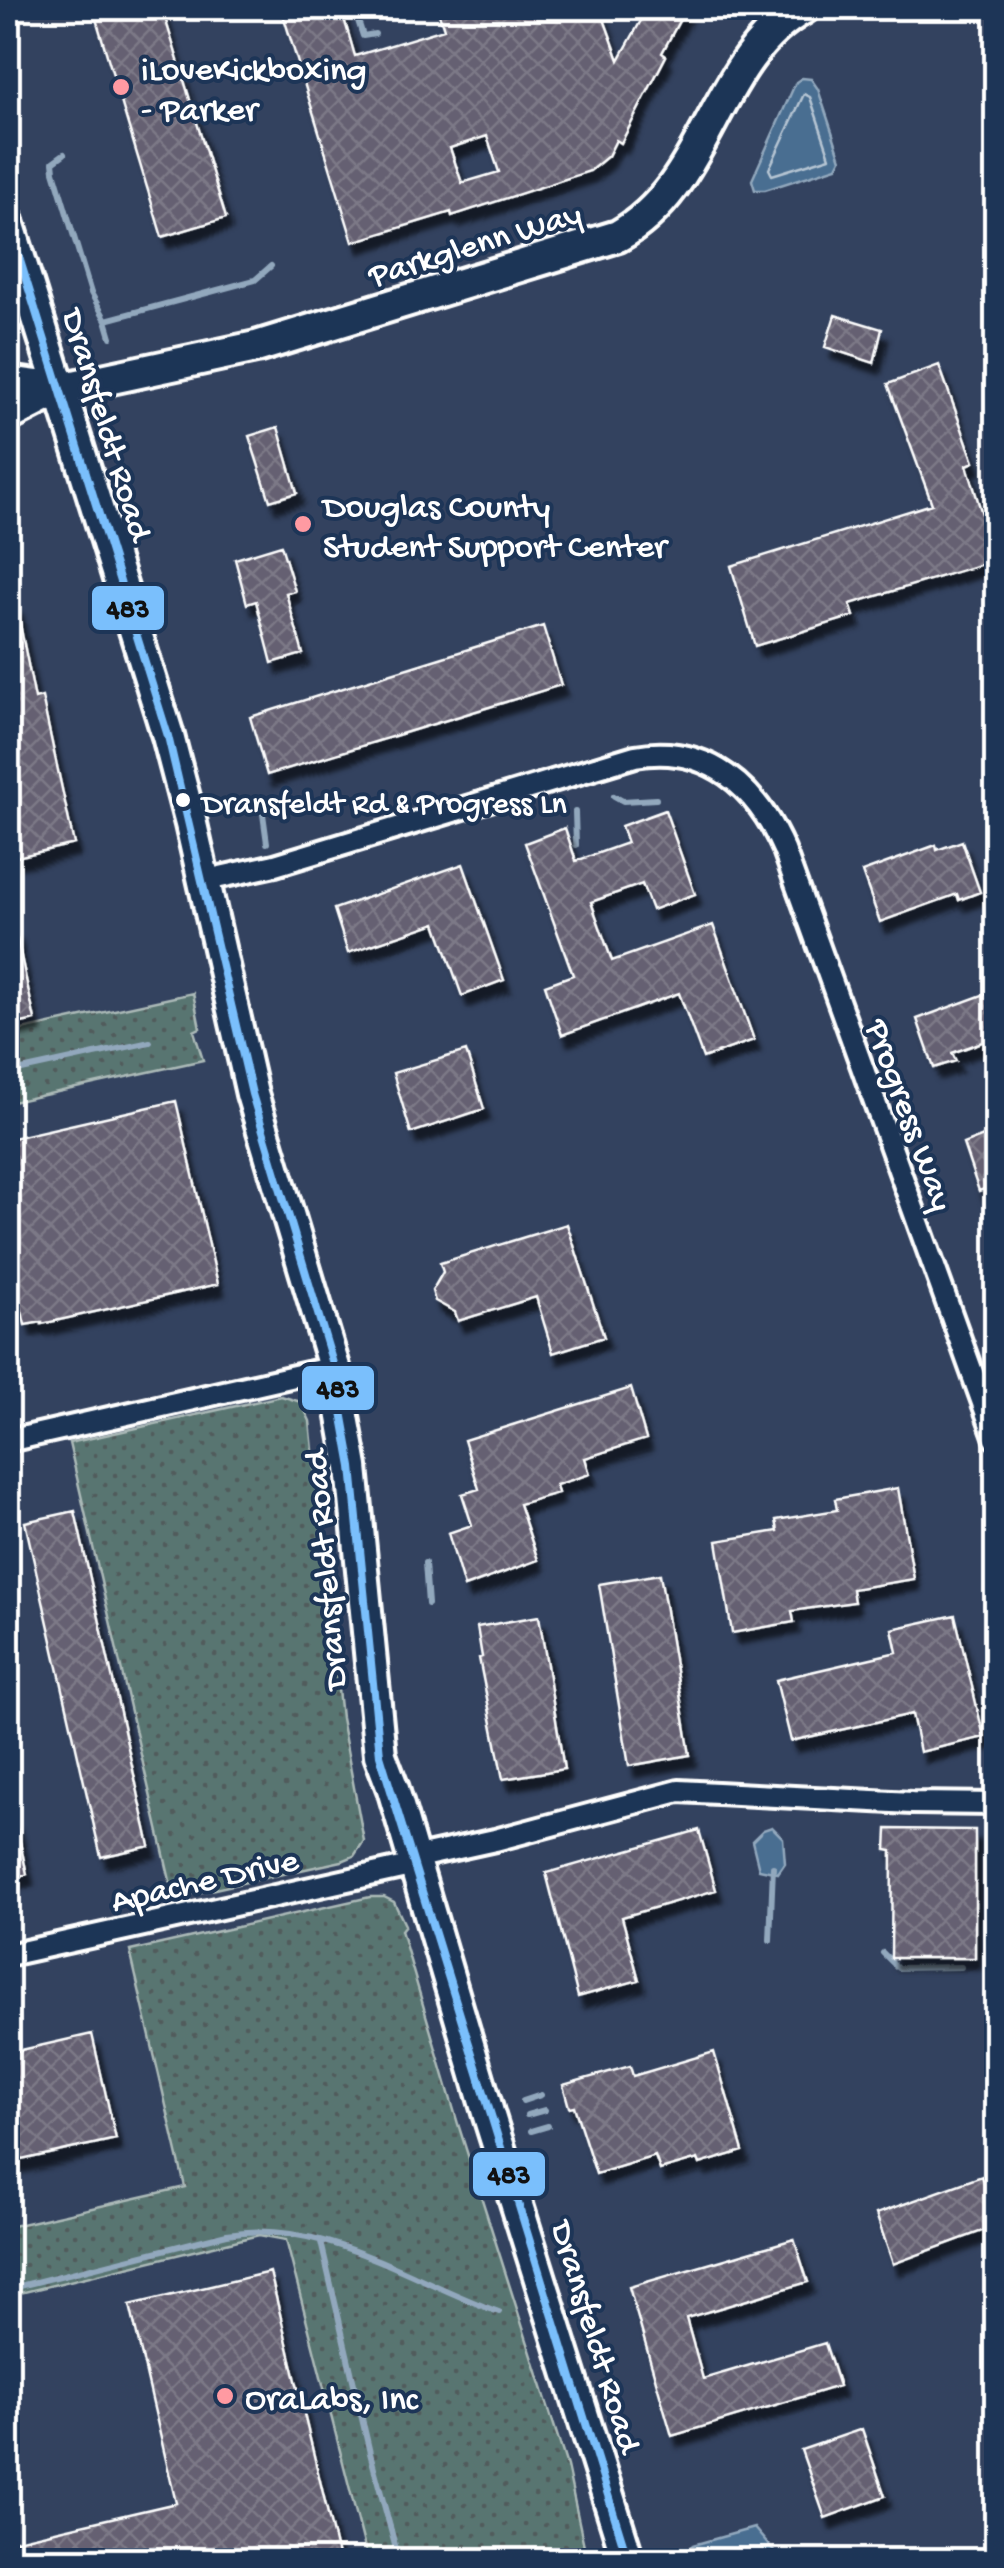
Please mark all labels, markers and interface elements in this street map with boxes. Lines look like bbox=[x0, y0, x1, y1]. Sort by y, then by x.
place label: iLoveKickboxing - Parker bbox=[141, 52, 367, 133]
marker: iLoveKickboxing - Parker bbox=[110, 76, 132, 98]
street label: Parkglenn Way bbox=[363, 195, 587, 299]
street label: Dransfeldt Road bbox=[48, 303, 159, 549]
place label: Douglas County Student Support Center bbox=[321, 489, 669, 570]
marker: Douglas County Student Support Center bbox=[292, 513, 314, 535]
line badge: 483 bbox=[90, 584, 166, 632]
text: 483 bbox=[105, 595, 150, 628]
place label: Dransfeldt Rd & Progress Ln bbox=[200, 787, 567, 825]
marker: Dransfeldt Rd & Progress Ln bbox=[173, 790, 193, 810]
street label: Progress Way bbox=[853, 1014, 960, 1217]
line badge: 483 bbox=[300, 1364, 376, 1412]
text: 483 bbox=[315, 1375, 360, 1408]
street label: Dransfeldt Road bbox=[297, 1446, 360, 1693]
street label: Apache Drive bbox=[108, 1842, 304, 1925]
line badge: 483 bbox=[471, 2150, 547, 2198]
text: 483 bbox=[486, 2161, 531, 2194]
street label: Dransfeldt Road bbox=[537, 2215, 648, 2461]
place label: OraLabs, Inc bbox=[245, 2381, 419, 2422]
marker: OraLabs, Inc bbox=[214, 2385, 236, 2407]

